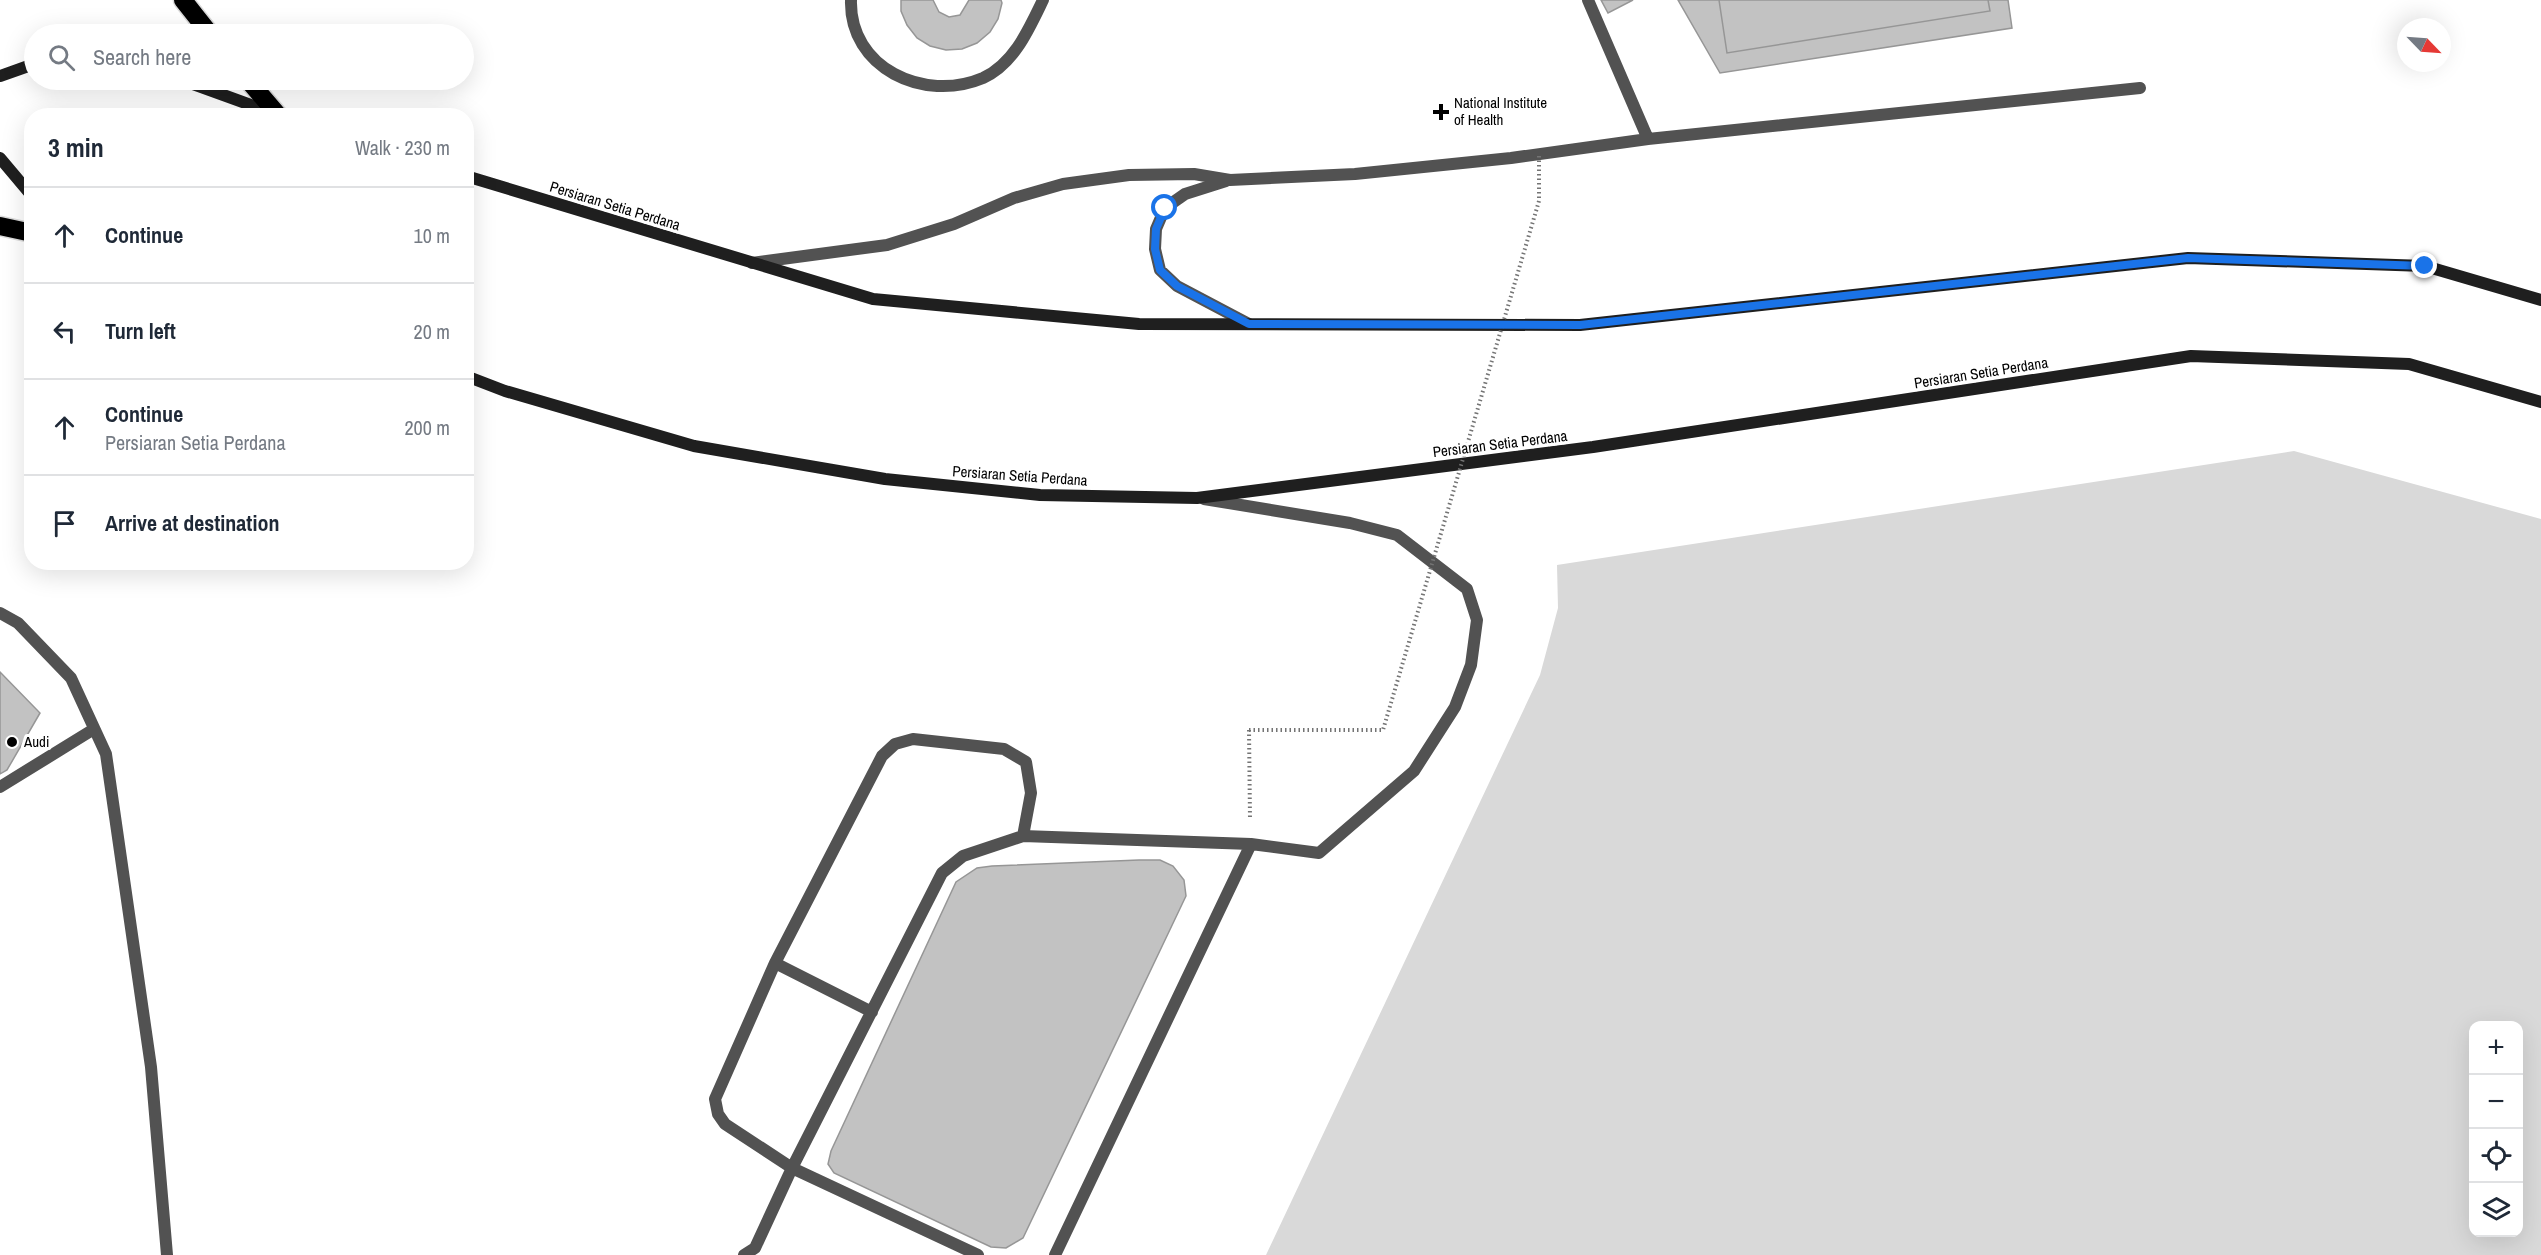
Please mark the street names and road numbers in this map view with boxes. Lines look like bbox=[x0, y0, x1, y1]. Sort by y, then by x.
street label: Persiaran Setia Perdana bbox=[547, 176, 683, 235]
street label: Persiaran Setia Perdana bbox=[1912, 352, 2050, 393]
street label: Persiaran Setia Perdana bbox=[1431, 425, 1569, 462]
street label: Persiaran Setia Perdana bbox=[952, 460, 1088, 491]

